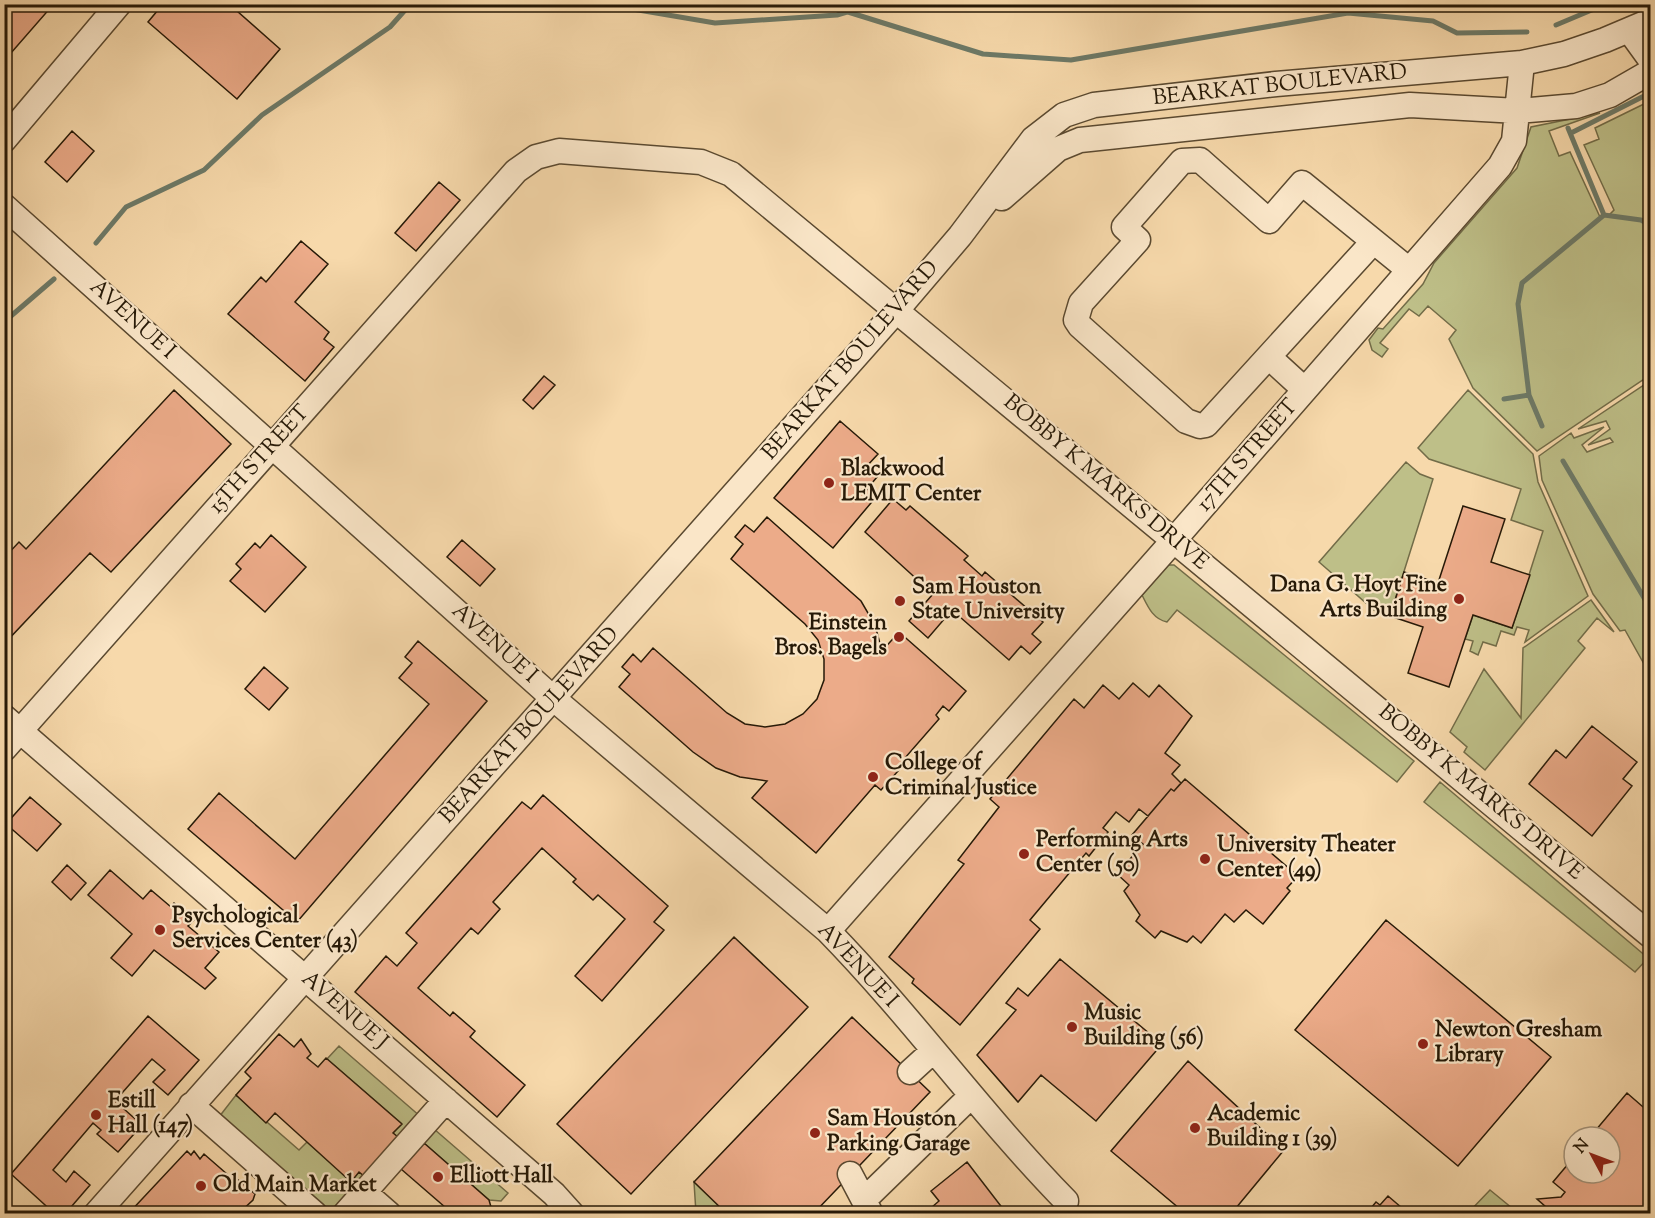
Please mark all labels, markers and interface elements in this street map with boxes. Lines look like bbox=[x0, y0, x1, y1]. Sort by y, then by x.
street label: BEARKAT BOULEVARD bbox=[1151, 57, 1409, 115]
street label: BEARKAT BOULEVARD bbox=[755, 254, 947, 468]
street label: AVENUE I bbox=[82, 272, 182, 368]
street label: BOBBY K MARKS DRIVE bbox=[995, 387, 1215, 579]
street label: 17TH STREET bbox=[1190, 392, 1307, 520]
street label: 15TH STREET bbox=[202, 398, 318, 522]
place label: Blackwood LEMIT Center bbox=[841, 454, 982, 511]
marker: Blackwood LEMIT Center bbox=[822, 476, 836, 490]
place label: Dana G. Hoyt Fine Arts Building bbox=[1270, 570, 1447, 627]
place label: Sam Houston State University bbox=[912, 572, 1065, 629]
marker: Dana G. Hoyt Fine Arts Building bbox=[1452, 592, 1466, 606]
marker: Sam Houston State University bbox=[893, 594, 907, 608]
street label: AVENUE I bbox=[444, 596, 544, 692]
place label: Einstein Bros. Bagels bbox=[775, 608, 887, 665]
street label: BEARKAT BOULEVARD bbox=[433, 620, 627, 832]
marker: Einstein Bros. Bagels bbox=[892, 630, 906, 644]
street label: BOBBY K MARKS DRIVE bbox=[1370, 697, 1590, 889]
place label: College of Criminal Justice bbox=[885, 748, 1037, 805]
marker: College of Criminal Justice bbox=[866, 770, 880, 784]
place label: Performing Arts Center (50) bbox=[1036, 825, 1188, 882]
place label: University Theater Center (49) bbox=[1217, 830, 1397, 887]
marker: Performing Arts Center (50) bbox=[1017, 847, 1031, 861]
marker: University Theater Center (49) bbox=[1198, 852, 1212, 866]
place label: Psychological Services Center (43) bbox=[172, 901, 358, 958]
street label: AVENUE I bbox=[809, 916, 905, 1016]
marker: Psychological Services Center (43) bbox=[153, 923, 167, 937]
street label: AVENUE J bbox=[294, 964, 394, 1058]
place label: Music Building (56) bbox=[1084, 998, 1204, 1055]
place label: Newton Gresham Library bbox=[1435, 1015, 1603, 1072]
marker: Music Building (56) bbox=[1065, 1020, 1079, 1034]
marker: Newton Gresham Library bbox=[1416, 1037, 1430, 1051]
place label: Estill Hall (147) bbox=[108, 1086, 193, 1143]
place label: Academic Building 1 (39) bbox=[1207, 1099, 1337, 1156]
place label: Sam Houston Parking Garage bbox=[827, 1104, 970, 1161]
marker: Estill Hall (147) bbox=[89, 1108, 103, 1122]
marker: Academic Building 1 (39) bbox=[1188, 1121, 1202, 1135]
north arrow bbox=[1562, 1125, 1622, 1185]
marker: Sam Houston Parking Garage bbox=[808, 1126, 822, 1140]
text: N bbox=[1570, 1134, 1596, 1159]
place label: Elliott Hall bbox=[450, 1161, 554, 1193]
place label: Old Main Market bbox=[213, 1170, 377, 1202]
marker: Elliott Hall bbox=[431, 1170, 445, 1184]
marker: Old Main Market bbox=[194, 1179, 208, 1193]

